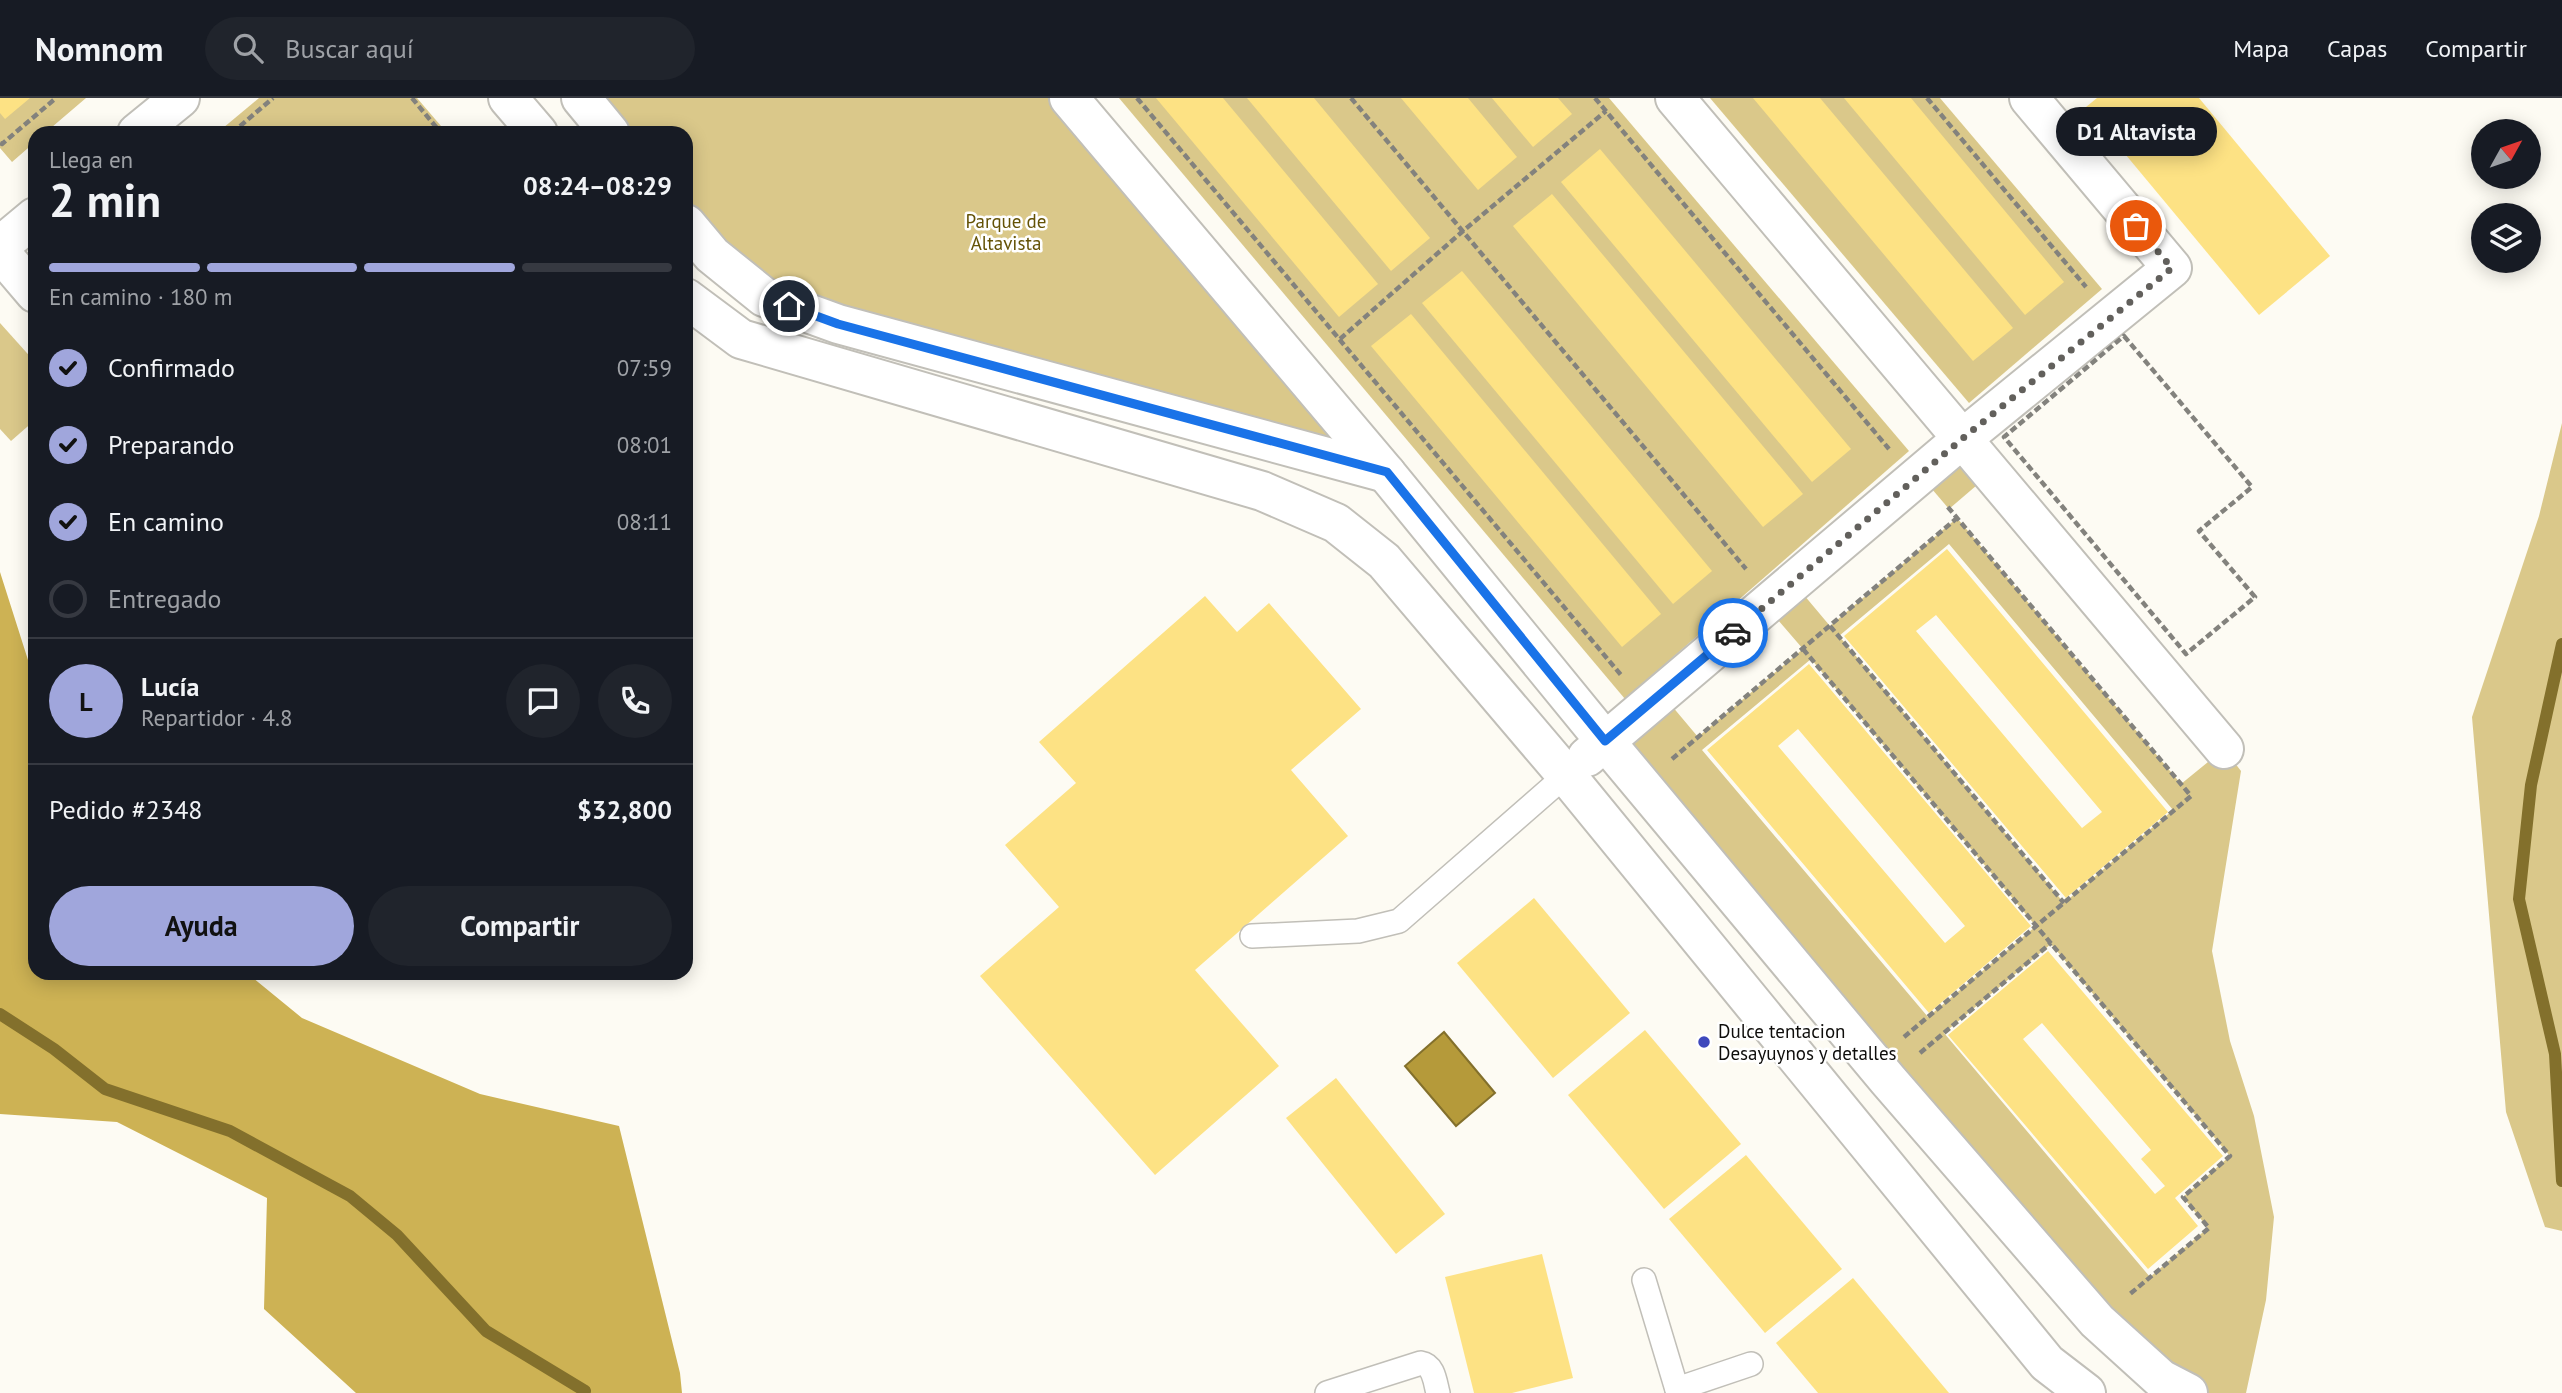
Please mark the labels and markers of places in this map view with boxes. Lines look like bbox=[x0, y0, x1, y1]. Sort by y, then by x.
callout: D1 Altavista bbox=[2056, 107, 2216, 156]
pin bbox=[2106, 196, 2166, 256]
pin bbox=[759, 276, 819, 336]
place label: Dulce tentacion Desayuynos y detalles bbox=[1718, 1019, 1897, 1065]
marker: Dulce tentacion Desayuynos y detalles bbox=[1696, 1034, 1712, 1050]

